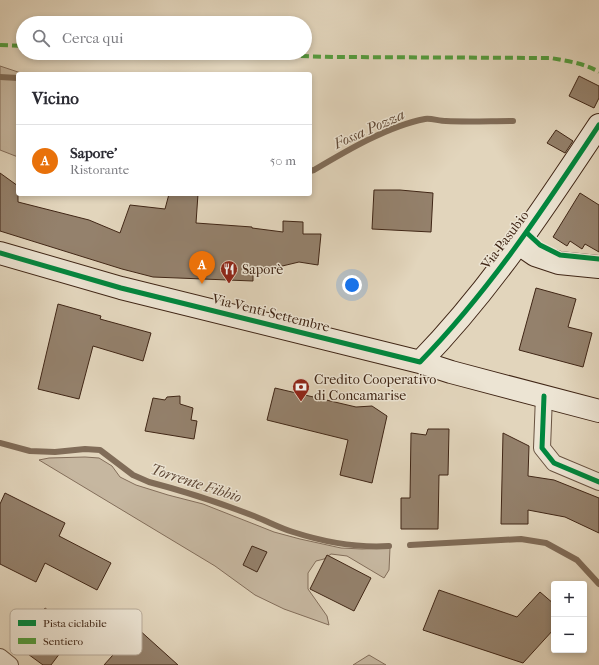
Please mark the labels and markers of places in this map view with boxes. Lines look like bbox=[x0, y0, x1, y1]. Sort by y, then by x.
pin: A bbox=[189, 251, 215, 284]
restaurant icon: Saporè bbox=[219, 259, 239, 284]
place label: Saporè bbox=[242, 261, 283, 278]
place label: Credito Cooperativo di Concamarise bbox=[314, 371, 436, 404]
bank icon: Credito Cooperativo di Concamarise bbox=[291, 377, 311, 402]

